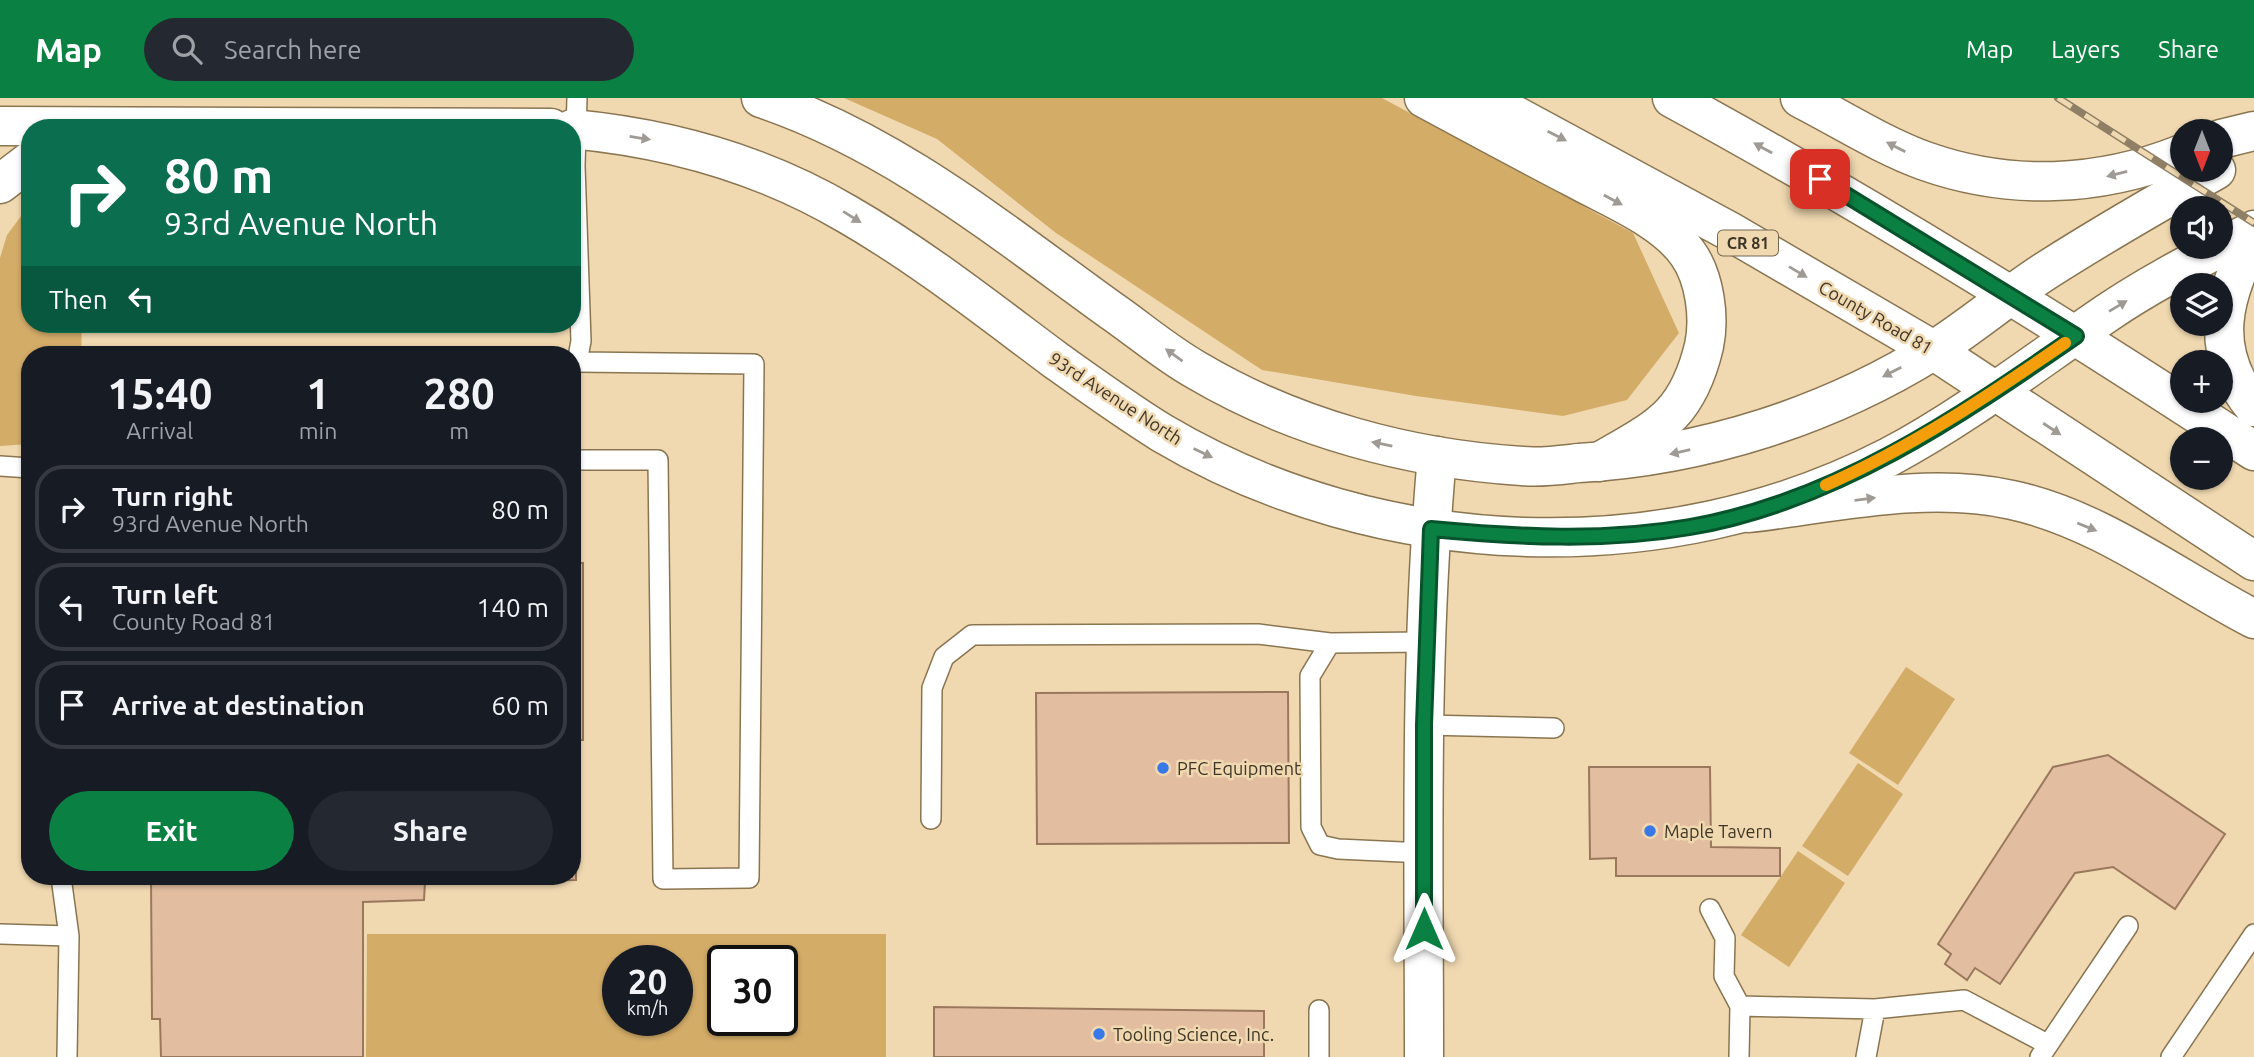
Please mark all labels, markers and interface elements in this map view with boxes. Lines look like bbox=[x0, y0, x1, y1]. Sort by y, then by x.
search box bbox=[144, 18, 634, 81]
icon: search bbox=[168, 30, 206, 68]
text: Map bbox=[35, 31, 102, 68]
text: Search here bbox=[224, 35, 362, 64]
text: Map bbox=[1966, 36, 2013, 63]
text: Layers bbox=[2051, 36, 2120, 63]
text: Share bbox=[2158, 36, 2219, 63]
north arrow bbox=[2170, 119, 2233, 182]
map controls bbox=[2170, 119, 2233, 490]
one-way arrow bbox=[1547, 130, 1567, 141]
one-way arrow bbox=[629, 133, 651, 144]
one-way arrow bbox=[1886, 141, 1906, 152]
one-way arrow bbox=[1752, 142, 1772, 154]
icon: right bbox=[49, 147, 140, 238]
text: 80 m bbox=[164, 147, 273, 202]
pin bbox=[1790, 149, 1850, 209]
icon: arrive bbox=[1801, 160, 1839, 198]
one-way arrow bbox=[2106, 169, 2128, 180]
one-way arrow bbox=[1603, 194, 1623, 205]
button: sound bbox=[2170, 196, 2233, 259]
text: 93rd Avenue North bbox=[164, 205, 438, 241]
one-way arrow bbox=[842, 211, 861, 224]
road number: CR 81 bbox=[1718, 230, 1778, 256]
one-way arrow bbox=[1788, 266, 1807, 278]
button: layers bbox=[2170, 273, 2233, 336]
street label: County Road 81 bbox=[1816, 276, 1936, 358]
icon: left bbox=[122, 280, 160, 318]
text: Then bbox=[49, 285, 108, 314]
one-way arrow bbox=[2108, 300, 2127, 313]
street label: 93rd Avenue North bbox=[1046, 348, 1186, 448]
one-way arrow bbox=[1165, 348, 1183, 362]
button: + bbox=[2170, 350, 2233, 413]
one-way arrow bbox=[1882, 365, 1902, 377]
text: 15:40 bbox=[107, 370, 212, 417]
text: 1 bbox=[306, 370, 330, 417]
text: 280 bbox=[424, 370, 495, 417]
text: Arrival bbox=[126, 418, 193, 443]
text: min bbox=[299, 418, 337, 443]
text: m bbox=[449, 418, 469, 443]
one-way arrow bbox=[2042, 422, 2061, 435]
button: − bbox=[2170, 427, 2233, 490]
one-way arrow bbox=[1371, 439, 1393, 450]
one-way arrow bbox=[1669, 446, 1691, 457]
one-way arrow bbox=[1193, 447, 1213, 458]
text: Turn right bbox=[112, 482, 233, 511]
icon: right bbox=[53, 490, 91, 528]
one-way arrow bbox=[1854, 494, 1876, 505]
text: 80 m bbox=[491, 495, 549, 524]
text: 93rd Avenue North bbox=[112, 511, 309, 536]
one-way arrow bbox=[2077, 521, 2098, 532]
text: Turn left bbox=[112, 580, 218, 609]
icon: left bbox=[53, 588, 91, 626]
text: 140 m bbox=[477, 593, 549, 622]
text: County Road 81 bbox=[112, 609, 275, 634]
icon: arrive bbox=[53, 686, 91, 724]
text: Arrive at destination bbox=[112, 691, 365, 720]
text: 60 m bbox=[491, 691, 549, 720]
place label: PFC Equipment bbox=[1177, 758, 1301, 778]
marker: PFC Equipment bbox=[1155, 760, 1171, 776]
button: Exit bbox=[49, 791, 294, 871]
button: Share bbox=[308, 791, 553, 871]
place label: Maple Tavern bbox=[1664, 821, 1773, 841]
marker: Maple Tavern bbox=[1642, 823, 1658, 839]
position arrow bbox=[1387, 892, 1461, 966]
speed limit sign: 30 bbox=[707, 945, 798, 1036]
text: 20 bbox=[628, 961, 667, 1001]
text: km/h bbox=[627, 998, 668, 1018]
place label: Tooling Science, Inc. bbox=[1113, 1024, 1274, 1044]
marker: Tooling Science, Inc. bbox=[1091, 1026, 1107, 1042]

